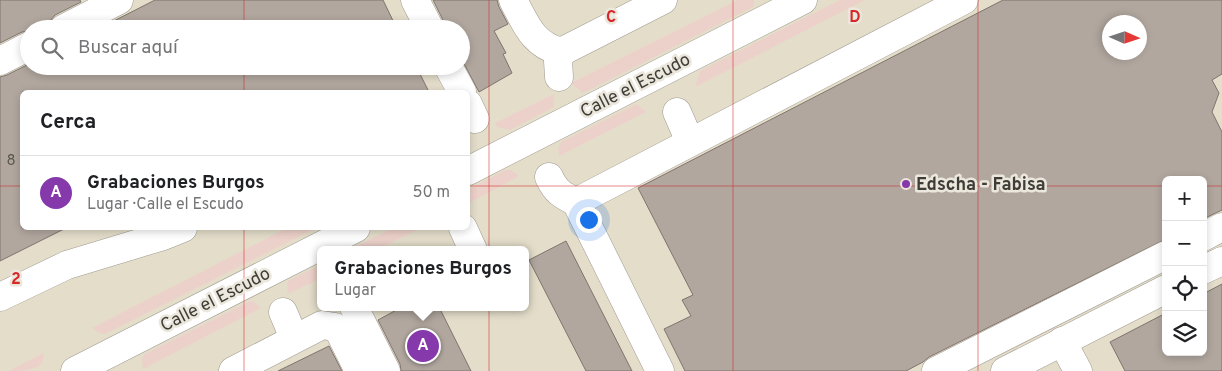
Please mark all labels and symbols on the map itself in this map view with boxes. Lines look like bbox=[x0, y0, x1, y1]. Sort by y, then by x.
text: C bbox=[606, 8, 616, 28]
text: D bbox=[849, 8, 861, 28]
north arrow bbox=[1102, 15, 1147, 60]
street label: Calle el Escudo bbox=[577, 49, 695, 124]
house number: 8 bbox=[6, 152, 16, 171]
place label: Edscha - Fabisa bbox=[916, 174, 1046, 197]
marker: Edscha - Fabisa bbox=[900, 178, 912, 190]
your location bbox=[576, 207, 602, 233]
street label: Calle el Escudo bbox=[157, 263, 275, 338]
text: 2 bbox=[11, 270, 21, 290]
pin: A bbox=[407, 327, 439, 365]

